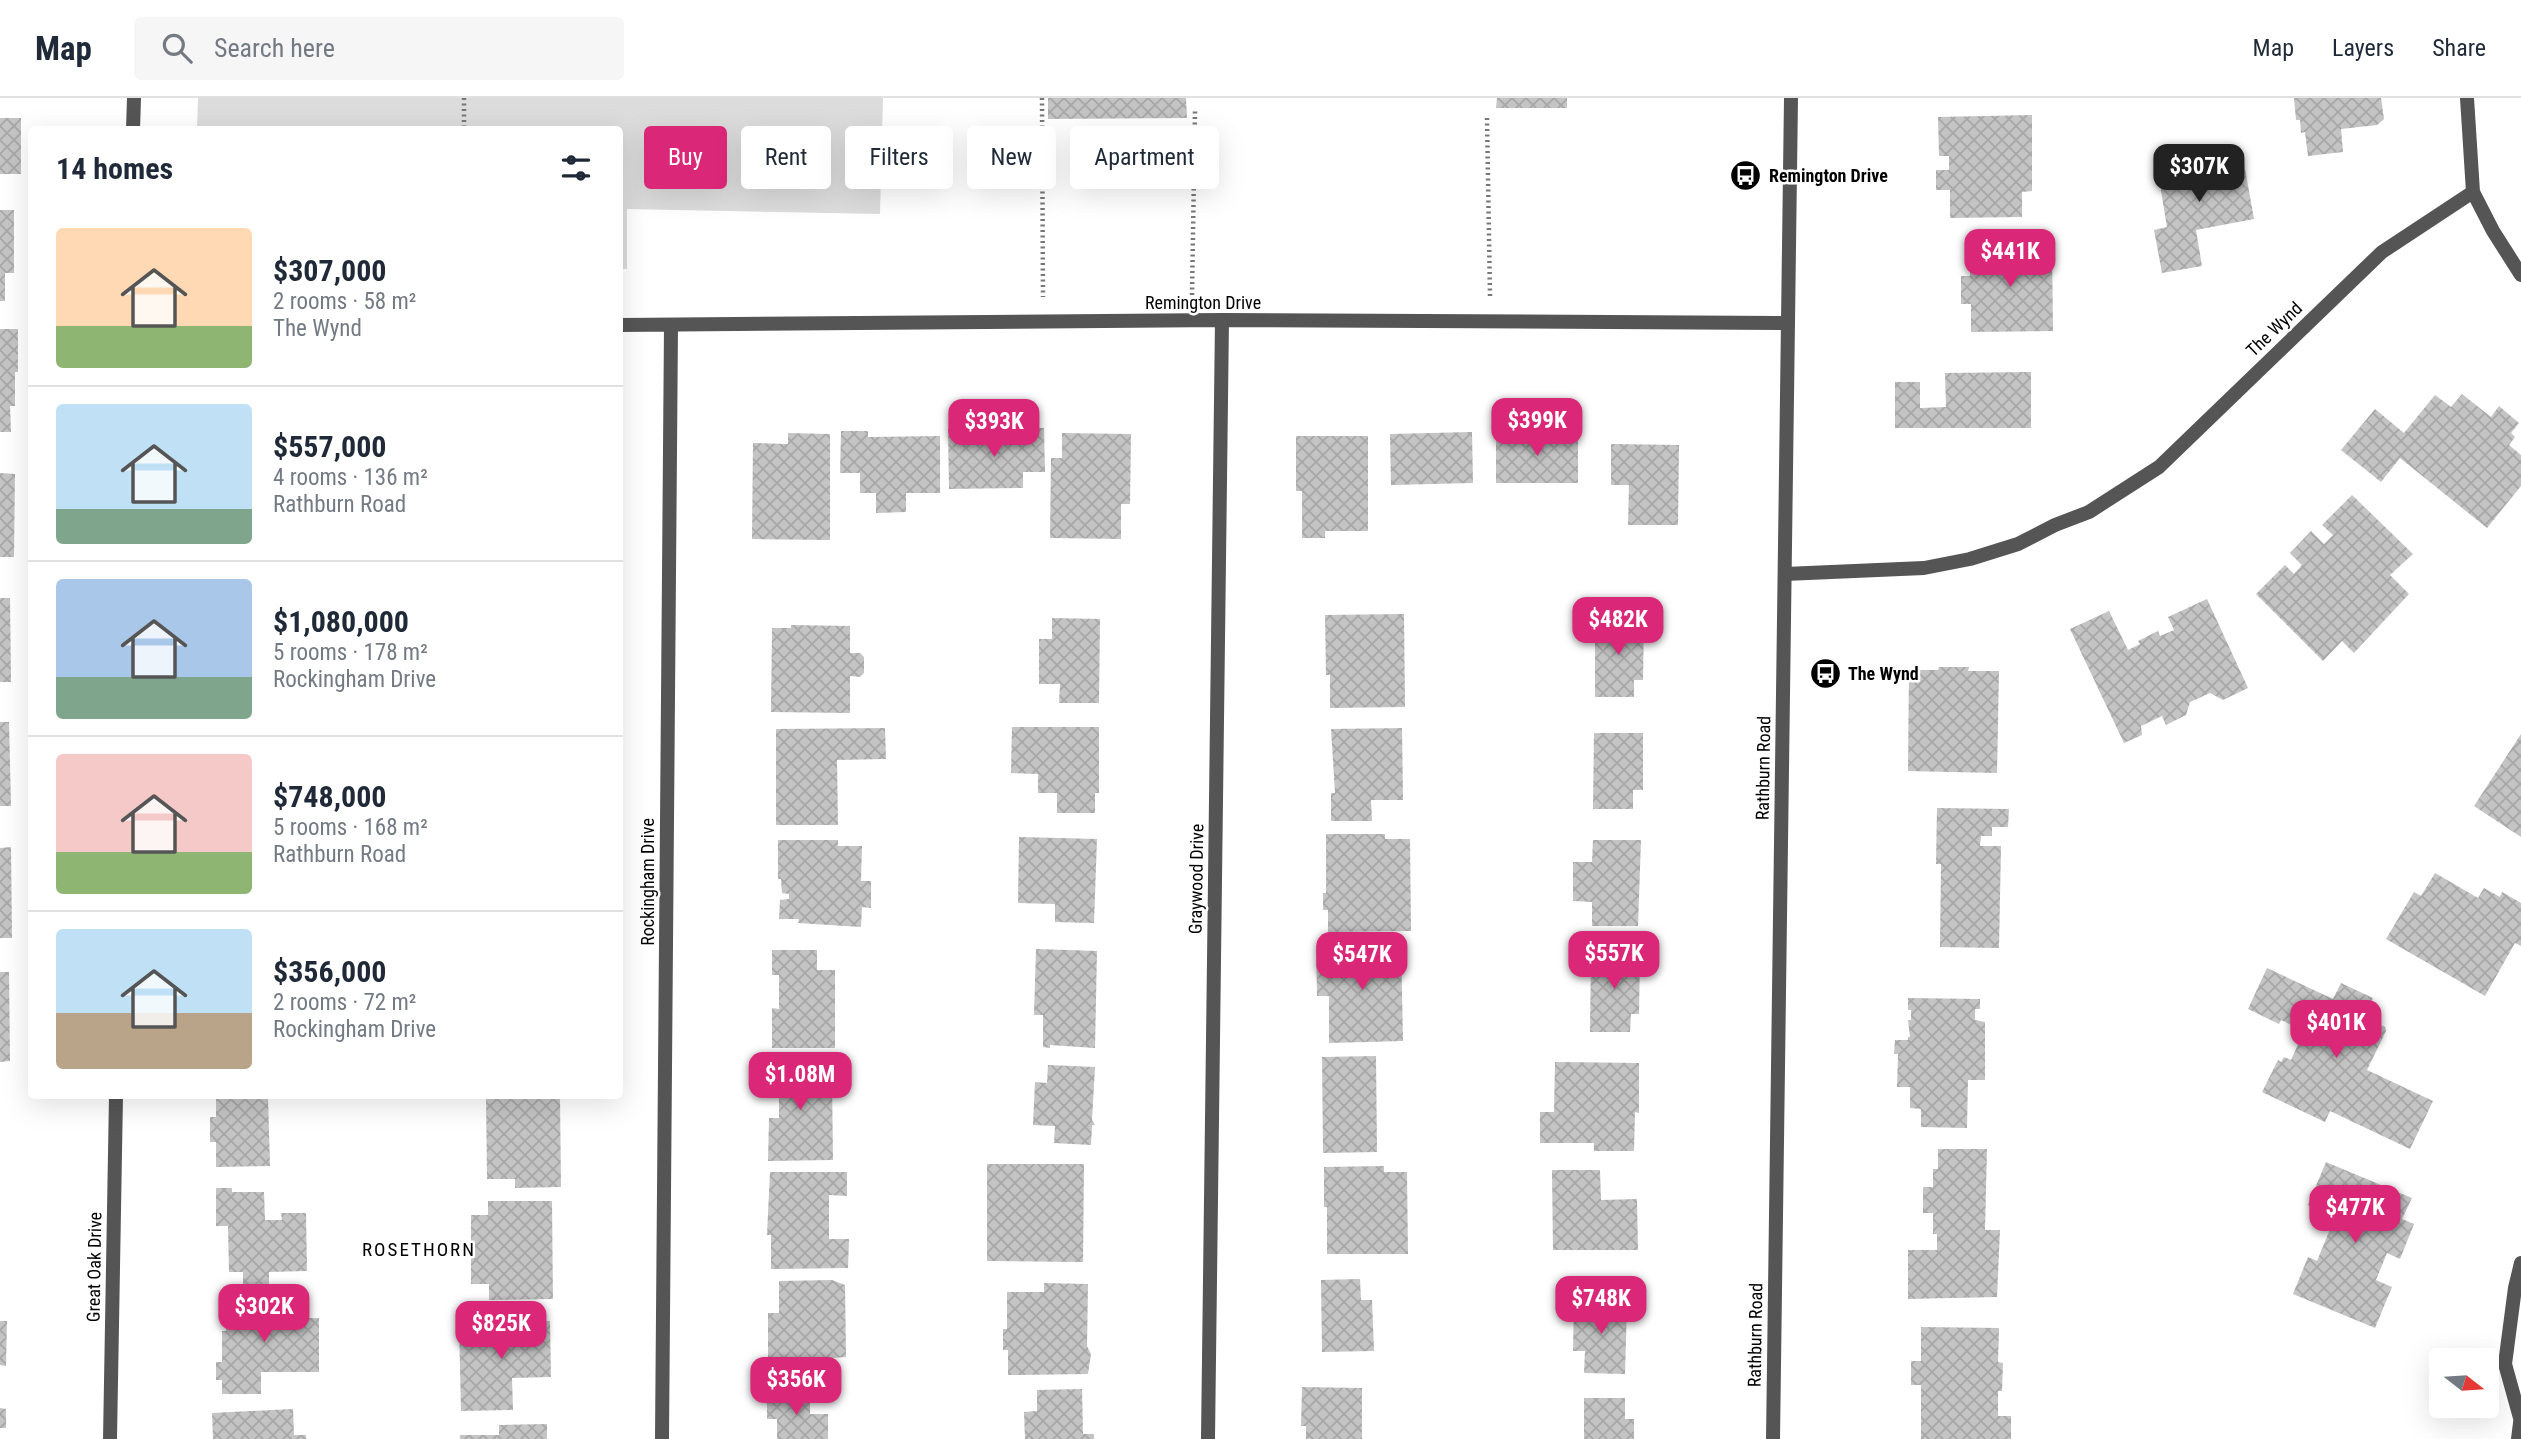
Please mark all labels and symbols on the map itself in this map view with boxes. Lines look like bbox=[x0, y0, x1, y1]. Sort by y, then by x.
pin: $307K bbox=[2150, 144, 2248, 204]
bus stop icon: Remington Drive bbox=[1729, 158, 1763, 192]
place label: Remington Drive bbox=[1769, 165, 1888, 186]
pin: $441K bbox=[1961, 230, 2059, 289]
street label: Remington Drive bbox=[1145, 292, 1261, 313]
street label: The Wynd bbox=[2242, 297, 2306, 361]
pin: $399K bbox=[1488, 398, 1586, 458]
pin: $393K bbox=[945, 400, 1043, 459]
pin: $482K bbox=[1569, 598, 1667, 657]
bus stop icon: The Wynd bbox=[1808, 656, 1842, 690]
place label: The Wynd bbox=[1848, 663, 1919, 684]
street label: Rathburn Road bbox=[1752, 716, 1774, 820]
street label: Rockingham Drive bbox=[637, 818, 658, 946]
street label: Graywood Drive bbox=[1185, 824, 1207, 934]
pin: $547K bbox=[1313, 932, 1411, 992]
pin: $557K bbox=[1565, 932, 1663, 991]
pin: $401K bbox=[2287, 1000, 2385, 1060]
pin: $1.08M bbox=[743, 1052, 857, 1112]
pin: $477K bbox=[2306, 1186, 2404, 1245]
street label: Great Oak Drive bbox=[83, 1212, 105, 1322]
district label: ROSETHORN bbox=[362, 1238, 476, 1261]
pin: $748K bbox=[1552, 1276, 1650, 1336]
street label: Rathburn Road bbox=[1744, 1283, 1766, 1387]
pin: $302K bbox=[215, 1284, 313, 1344]
pin: $825K bbox=[452, 1302, 550, 1361]
north arrow bbox=[2429, 1348, 2499, 1418]
pin: $356K bbox=[747, 1358, 845, 1417]

